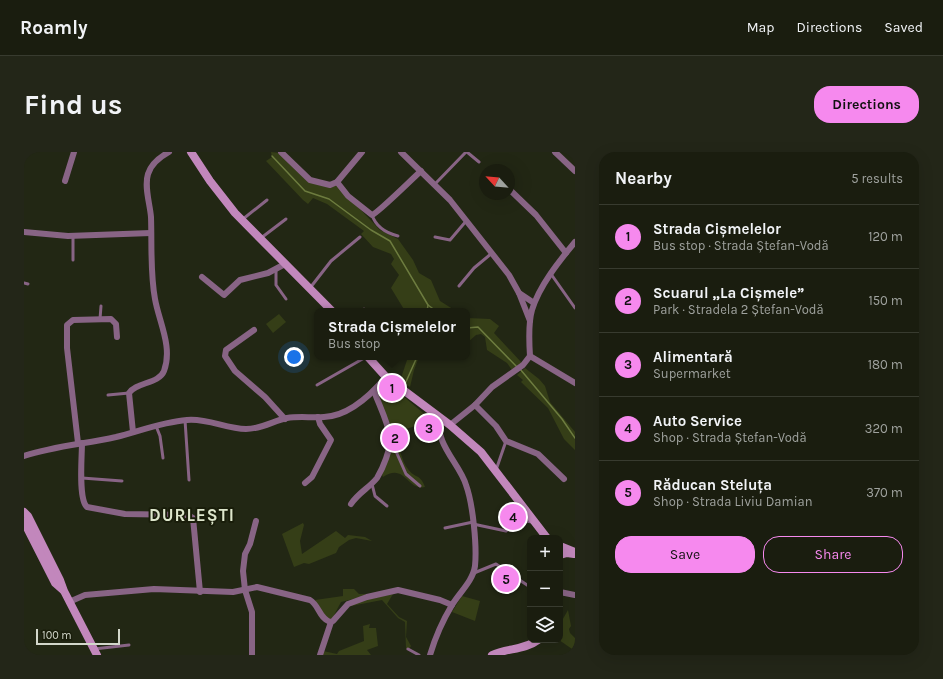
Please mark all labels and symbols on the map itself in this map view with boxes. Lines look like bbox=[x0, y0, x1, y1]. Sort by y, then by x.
north arrow bbox=[479, 164, 515, 200]
your location bbox=[284, 347, 304, 367]
pin: 1 bbox=[379, 373, 405, 403]
pin: 3 bbox=[416, 413, 442, 443]
pin: 2 bbox=[382, 423, 408, 453]
pin: 4 bbox=[500, 502, 526, 532]
district label: DURLEȘTI bbox=[149, 505, 235, 525]
pin: 5 bbox=[493, 564, 519, 594]
scale bar bbox=[36, 627, 120, 646]

